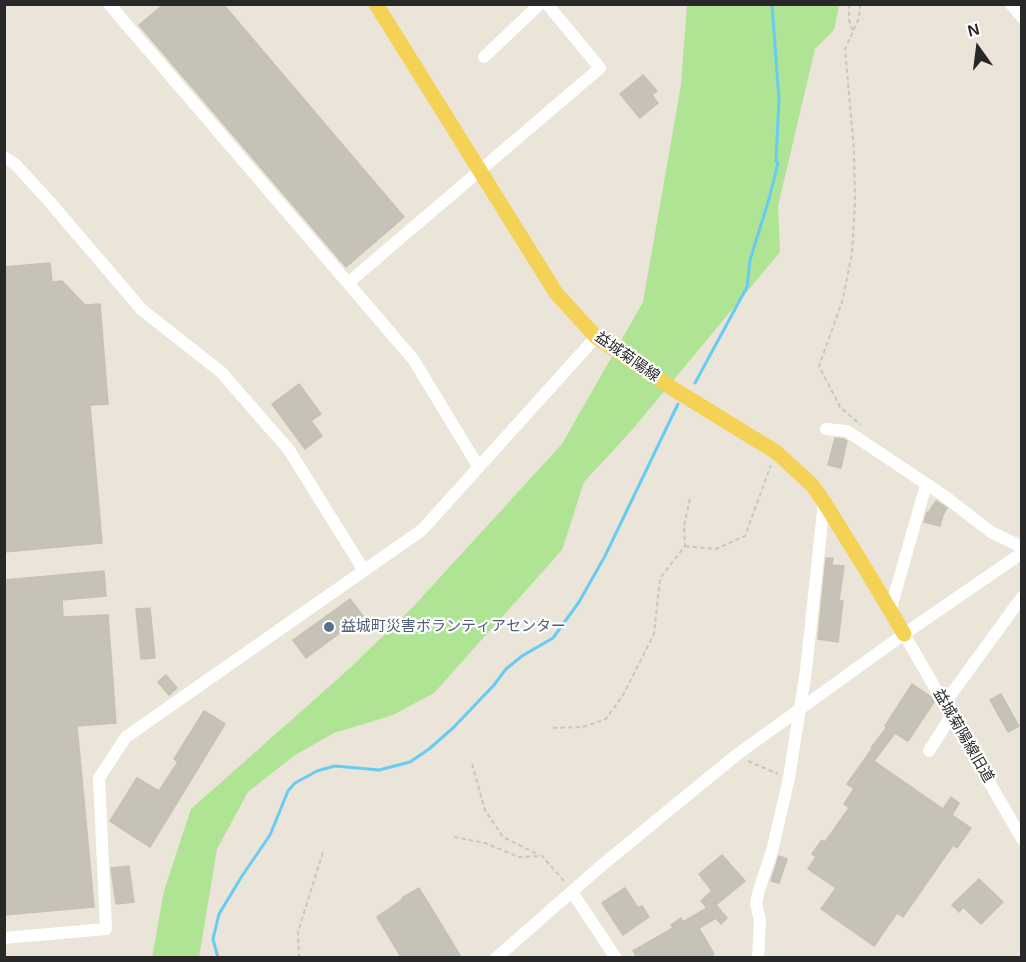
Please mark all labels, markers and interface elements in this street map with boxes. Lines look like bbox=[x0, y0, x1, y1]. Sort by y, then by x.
north arrow bbox=[948, 18, 1008, 78]
text: N bbox=[966, 20, 981, 40]
street label: 益城菊陽線 bbox=[591, 328, 663, 386]
place label: 益城町災害ボランティアセンター bbox=[341, 618, 566, 636]
marker: 益城町災害ボランティアセンター bbox=[322, 620, 336, 634]
street label: 益城菊陽線旧道 bbox=[929, 686, 997, 786]

